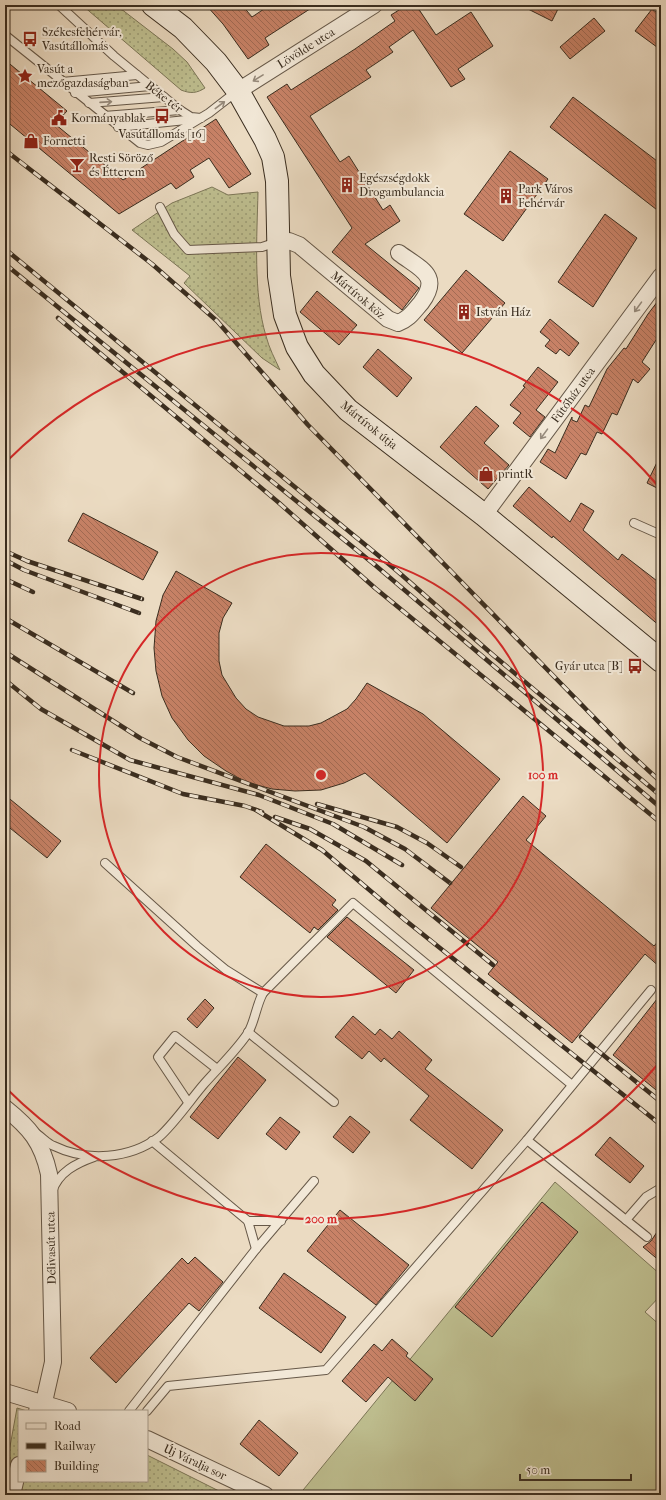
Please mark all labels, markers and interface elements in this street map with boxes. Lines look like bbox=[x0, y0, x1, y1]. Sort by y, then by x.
place label: Székesfehérvár, Vasútállomás bbox=[41, 25, 122, 53]
street label: Lövölde utca bbox=[275, 25, 338, 71]
bus stop icon: Székesfehérvár, Vasútállomás bbox=[21, 30, 39, 48]
place label: Vasút a mezőgazdaságban bbox=[36, 62, 129, 90]
place icon: Vasút a mezőgazdaságban bbox=[16, 67, 34, 85]
one-way arrow bbox=[253, 74, 264, 82]
street label: Béke tér bbox=[143, 78, 186, 116]
one-way arrow bbox=[99, 98, 112, 105]
one-way arrow bbox=[214, 101, 225, 109]
bus stop icon: Vasútállomás [16] bbox=[153, 107, 171, 125]
public building icon: Kormányablak bbox=[50, 109, 68, 127]
place label: Kormányablak bbox=[71, 111, 147, 125]
place label: Vasútállomás [16] bbox=[117, 127, 206, 141]
shop icon: Fornetti bbox=[22, 132, 40, 150]
place label: Fornetti bbox=[43, 134, 86, 148]
place label: Resti Söröző és Étterem bbox=[89, 151, 153, 179]
bar icon: Resti Söröző és Étterem bbox=[68, 156, 86, 174]
place label: Egészségdokk Drogambulancia bbox=[359, 171, 445, 199]
building icon: Egészségdokk Drogambulancia bbox=[338, 176, 356, 194]
place label: Park Város Fehérvár bbox=[518, 182, 573, 210]
building icon: Park Város Fehérvár bbox=[497, 187, 515, 205]
street label: Mártírok köz bbox=[328, 268, 389, 322]
one-way arrow bbox=[634, 301, 642, 312]
building icon: István Ház bbox=[455, 303, 473, 321]
place label: István Ház bbox=[476, 305, 531, 319]
street label: Fűtőház utca bbox=[548, 364, 598, 426]
street label: Mártírok útja bbox=[338, 398, 401, 452]
one-way arrow bbox=[540, 428, 548, 439]
shop icon: printR bbox=[477, 465, 495, 483]
place label: printR bbox=[497, 467, 534, 481]
bus stop icon: Gyár utca [B] bbox=[626, 657, 644, 675]
place label: Gyár utca [B] bbox=[555, 659, 623, 673]
centre of rings bbox=[314, 768, 328, 782]
text: 100 m bbox=[528, 768, 559, 782]
street label: Délivasút utca bbox=[43, 1211, 59, 1285]
text: 200 m bbox=[305, 1212, 338, 1226]
legend bbox=[18, 1410, 148, 1482]
text: Road bbox=[54, 1419, 81, 1433]
text: Railway bbox=[54, 1439, 96, 1453]
street label: Új Váralja sor bbox=[161, 1440, 230, 1483]
scale bar bbox=[520, 1456, 631, 1482]
text: Building bbox=[54, 1459, 99, 1473]
text: 50 m bbox=[526, 1463, 550, 1477]

